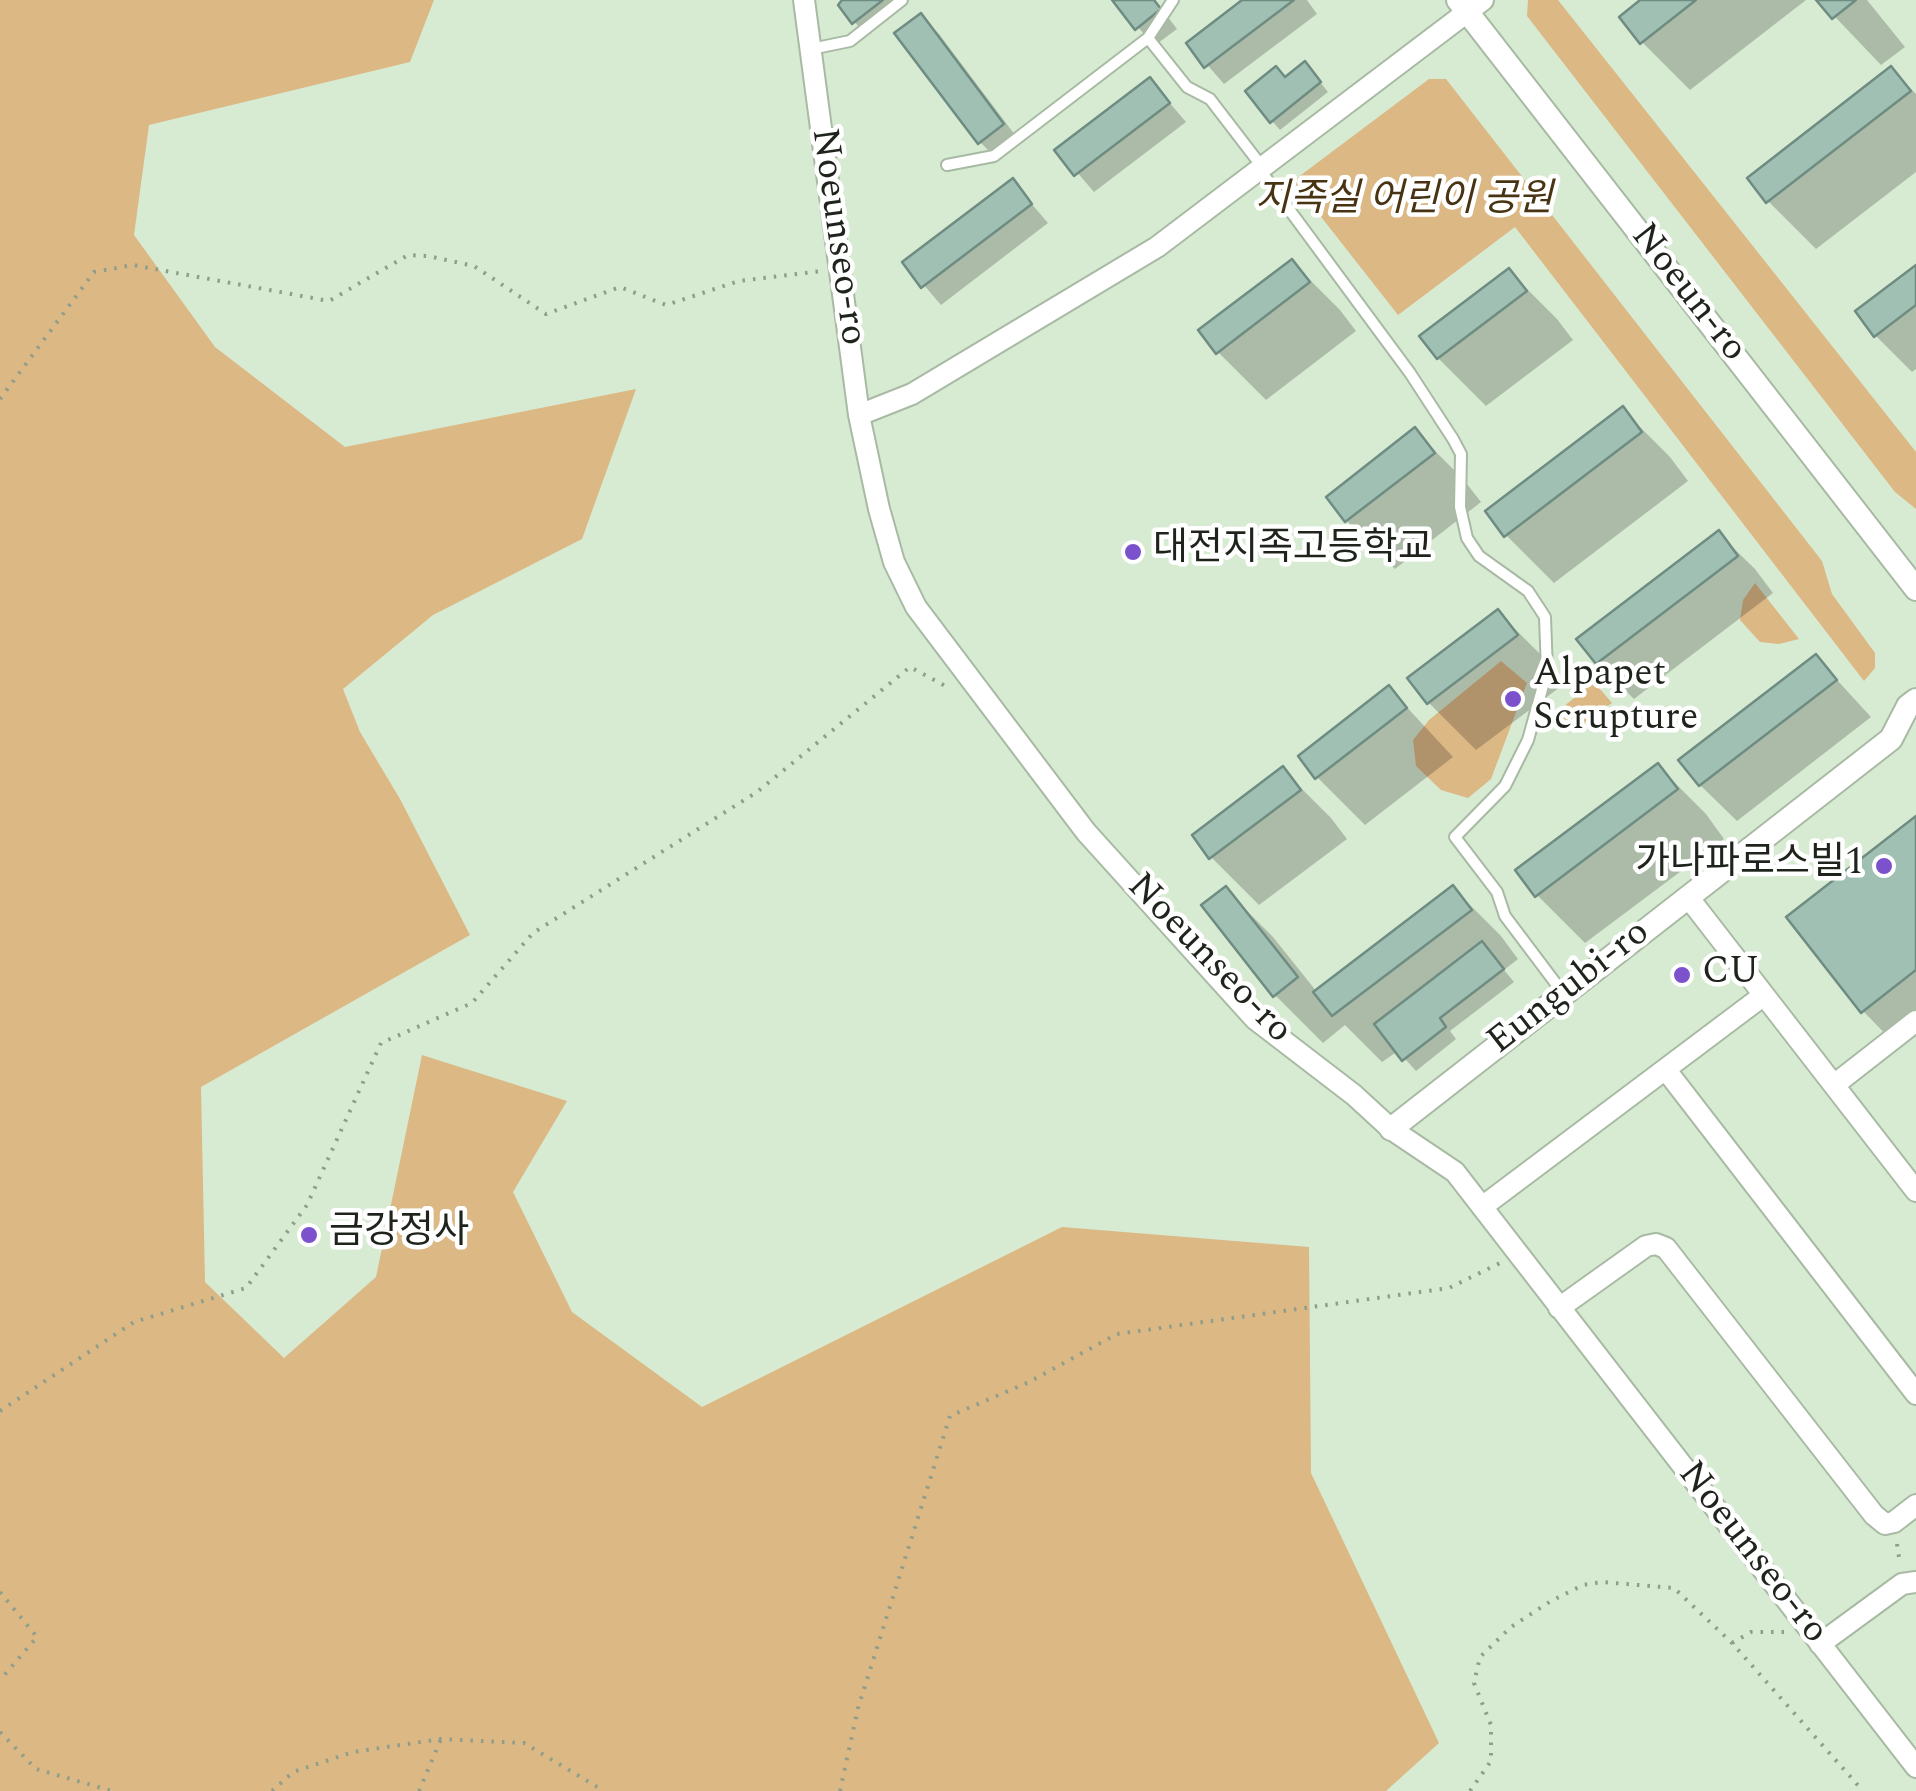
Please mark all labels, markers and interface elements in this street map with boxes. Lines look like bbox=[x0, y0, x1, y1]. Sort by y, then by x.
street label: Noeunseo-ro bbox=[798, 126, 874, 348]
park label: 지족실 어린이 공원 bbox=[1255, 180, 1553, 226]
street label: Noeun-ro bbox=[1619, 216, 1755, 372]
place label: 대전지족고등학교 bbox=[1153, 529, 1433, 575]
marker: 대전지족고등학교 bbox=[1122, 541, 1144, 563]
place label: Alpapet Scrupture bbox=[1533, 654, 1698, 744]
marker: Alpapet Scrupture bbox=[1502, 688, 1524, 710]
place label: 가나파로스빌1 bbox=[1635, 843, 1864, 889]
marker: 가나파로스빌1 bbox=[1873, 855, 1895, 877]
street label: Noeunseo-ro bbox=[1116, 866, 1300, 1054]
street label: Eungubi-ro bbox=[1480, 912, 1660, 1066]
place label: CU bbox=[1702, 952, 1760, 998]
marker: CU bbox=[1671, 964, 1693, 986]
place label: 금강정사 bbox=[329, 1212, 469, 1258]
marker: 금강정사 bbox=[298, 1224, 320, 1246]
street label: Noeunseo-ro bbox=[1666, 1454, 1836, 1654]

